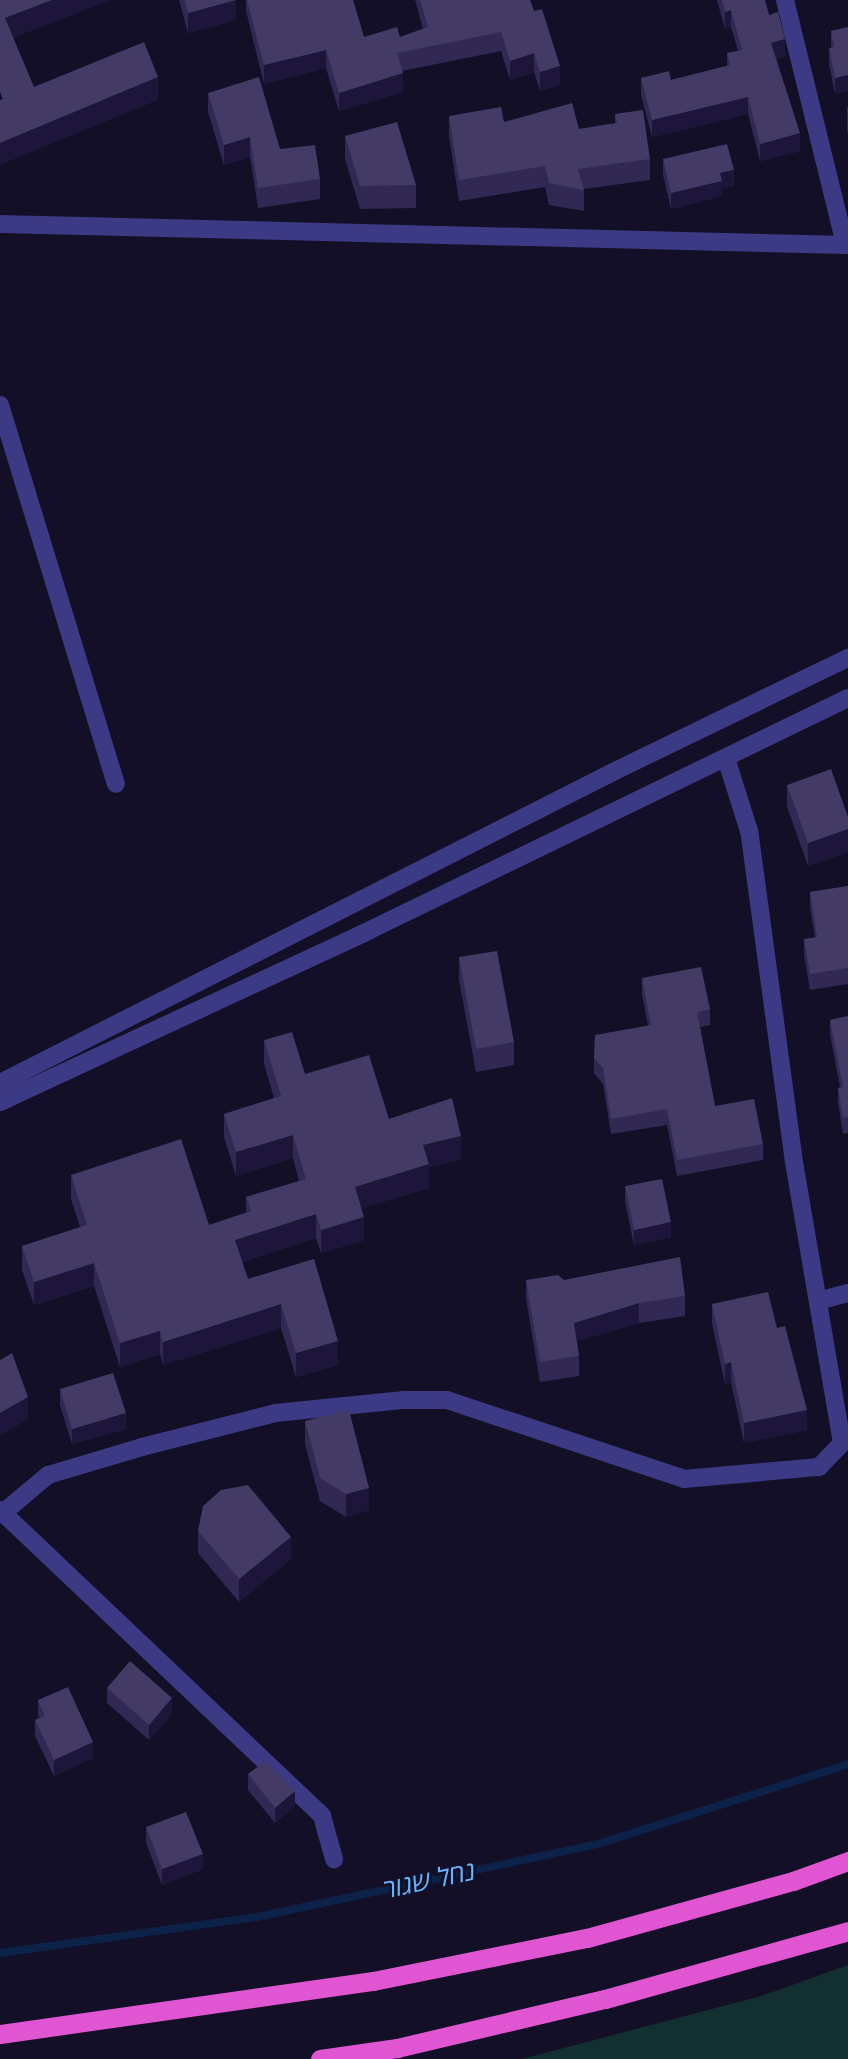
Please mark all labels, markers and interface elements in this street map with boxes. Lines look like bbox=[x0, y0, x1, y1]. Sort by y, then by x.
water label: נחל שגור bbox=[380, 1855, 478, 1905]

